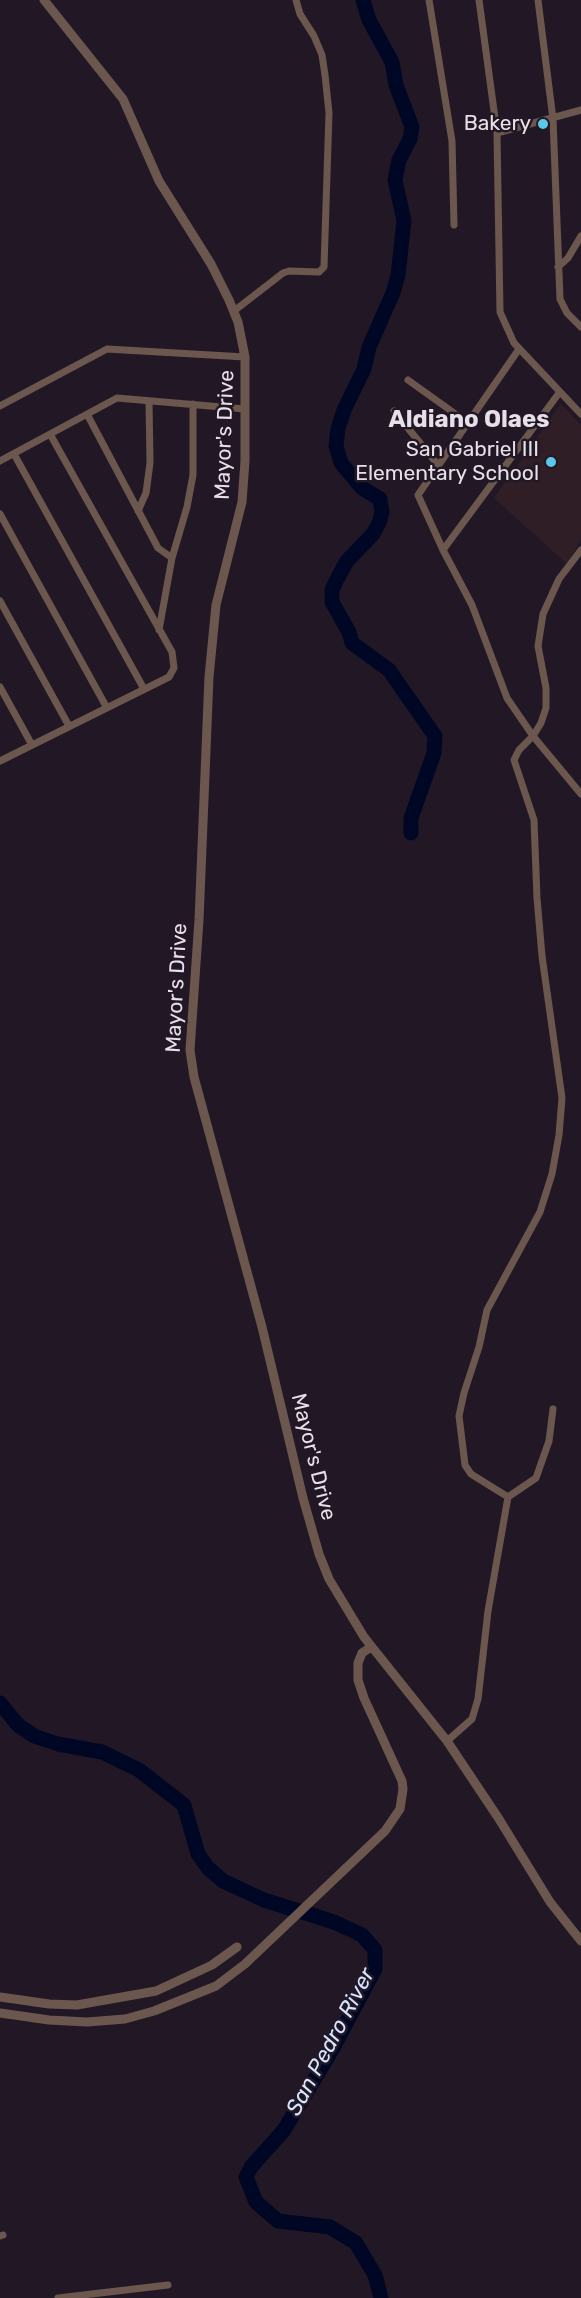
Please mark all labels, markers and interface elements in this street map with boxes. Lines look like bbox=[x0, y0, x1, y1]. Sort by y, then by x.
place label: Bakery bbox=[464, 111, 531, 137]
marker: Bakery bbox=[536, 117, 550, 131]
street label: Mayor's Drive bbox=[210, 370, 240, 500]
district label: Aldiano Olaes bbox=[388, 406, 550, 434]
place label: San Gabriel III Elementary School bbox=[355, 437, 539, 487]
marker: San Gabriel III Elementary School bbox=[544, 455, 558, 469]
street label: Mayor's Drive bbox=[161, 923, 193, 1053]
street label: Mayor's Drive bbox=[285, 1391, 341, 1523]
water label: San Pedro River bbox=[281, 1964, 381, 2120]

